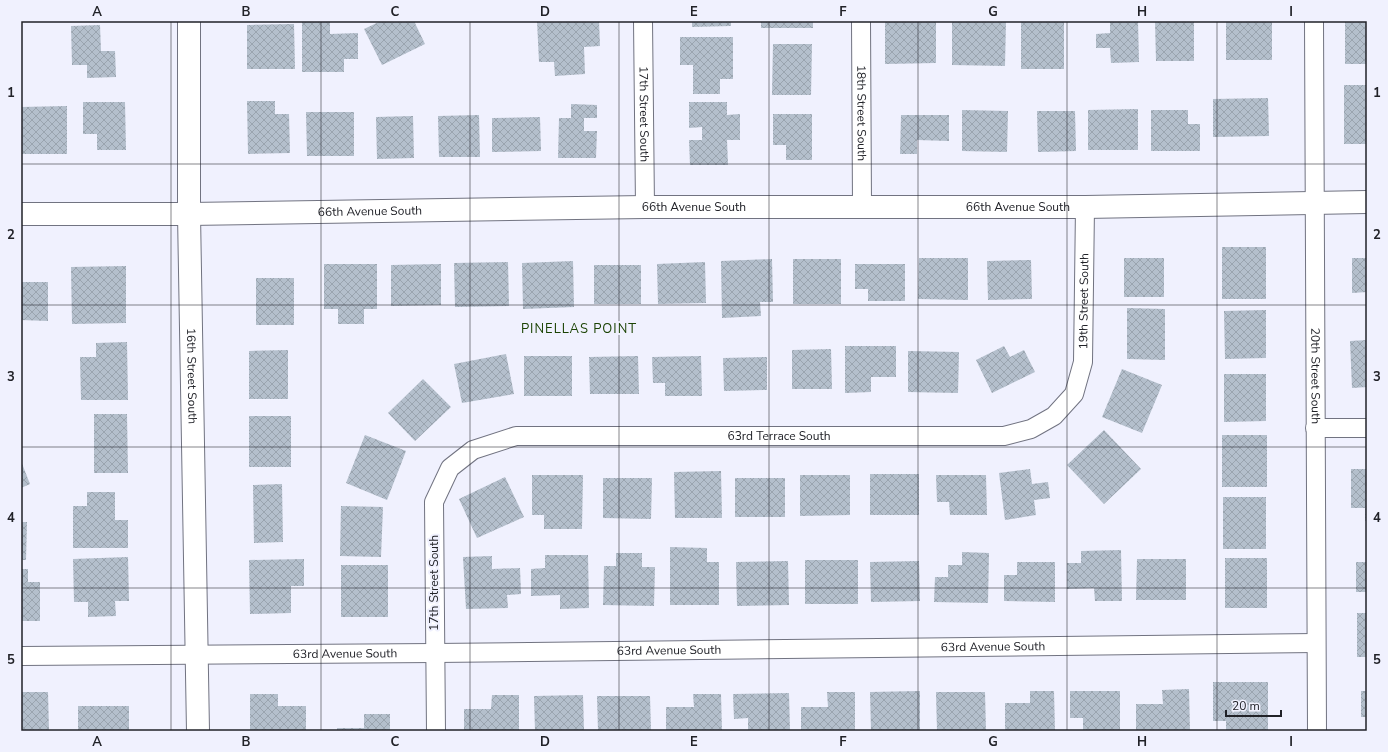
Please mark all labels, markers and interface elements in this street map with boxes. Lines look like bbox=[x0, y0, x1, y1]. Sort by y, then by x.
text: A bbox=[92, 3, 102, 21]
text: B bbox=[242, 3, 251, 21]
text: C bbox=[391, 3, 400, 21]
text: D bbox=[540, 3, 550, 21]
text: E bbox=[690, 3, 698, 21]
text: F bbox=[839, 3, 847, 21]
text: G bbox=[988, 3, 998, 21]
text: H bbox=[1137, 3, 1147, 21]
text: I bbox=[1289, 3, 1293, 21]
street label: 18th Street South bbox=[853, 65, 870, 161]
street label: 17th Street South bbox=[635, 66, 653, 162]
text: 1 bbox=[7, 84, 15, 102]
text: 1 bbox=[1373, 84, 1381, 102]
street label: 66th Avenue South bbox=[642, 199, 746, 215]
street label: 66th Avenue South bbox=[966, 199, 1070, 215]
street label: 66th Avenue South bbox=[318, 202, 422, 220]
text: 2 bbox=[7, 226, 15, 244]
text: 2 bbox=[1373, 226, 1381, 244]
street label: 19th Street South bbox=[1075, 253, 1092, 350]
district label: PINELLAS POINT bbox=[521, 320, 637, 338]
street label: 16th Street South bbox=[183, 328, 201, 424]
street label: 20th Street South bbox=[1307, 328, 1324, 424]
text: 3 bbox=[7, 368, 15, 386]
text: 3 bbox=[1373, 368, 1381, 386]
street label: 63rd Terrace South bbox=[727, 428, 831, 444]
text: 4 bbox=[7, 509, 15, 527]
text: 4 bbox=[1373, 509, 1381, 527]
street label: 17th Street South bbox=[426, 535, 442, 631]
street label: 63rd Avenue South bbox=[941, 638, 1045, 655]
street label: 63rd Avenue South bbox=[617, 642, 721, 659]
street label: 63rd Avenue South bbox=[293, 645, 397, 662]
text: 5 bbox=[7, 651, 15, 669]
text: 5 bbox=[1373, 651, 1381, 669]
scale bar bbox=[1226, 692, 1281, 718]
text: 20 m bbox=[1232, 698, 1260, 714]
text: A bbox=[92, 733, 102, 751]
text: B bbox=[242, 733, 251, 751]
text: C bbox=[391, 733, 400, 751]
text: D bbox=[540, 733, 550, 751]
text: E bbox=[690, 733, 698, 751]
text: F bbox=[839, 733, 847, 751]
text: G bbox=[988, 733, 998, 751]
text: H bbox=[1137, 733, 1147, 751]
text: I bbox=[1289, 733, 1293, 751]

